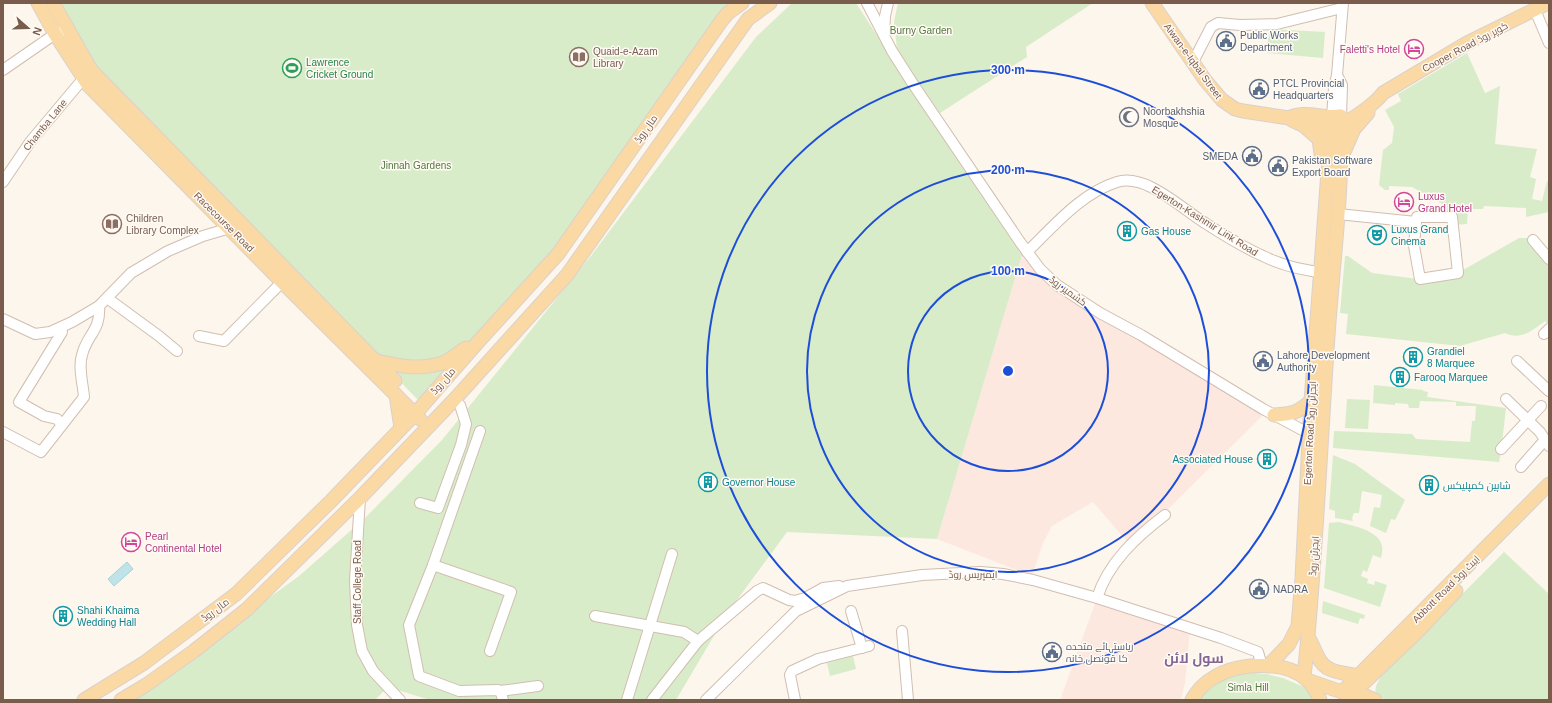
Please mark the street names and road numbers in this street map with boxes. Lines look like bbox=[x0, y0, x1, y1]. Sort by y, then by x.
street label: Cooper Road کوپر روڈ bbox=[1420, 20, 1510, 75]
street label: Aiwan-e-Iqbal Street bbox=[1162, 21, 1224, 101]
street label: Chamba Lane bbox=[21, 97, 69, 153]
street label: مال روڈ bbox=[632, 113, 660, 146]
street label: Egerton-Kashmir Link Road bbox=[1150, 184, 1260, 258]
street label: Racecourse Road bbox=[192, 190, 256, 254]
street label: کشمیر روڈ bbox=[1047, 274, 1089, 308]
street label: مال روڈ bbox=[428, 365, 458, 397]
street label: Egerton Road ایجرٹن روڈ bbox=[1302, 381, 1319, 485]
street label: ایجرٹن روڈ bbox=[1307, 536, 1322, 576]
street label: Staff College Road bbox=[352, 540, 363, 624]
street label: Abbott Road ایبٹ روڈ bbox=[1410, 553, 1482, 625]
street label: ایمپریس روڈ bbox=[949, 569, 997, 581]
street label: مال روڈ bbox=[199, 596, 232, 625]

